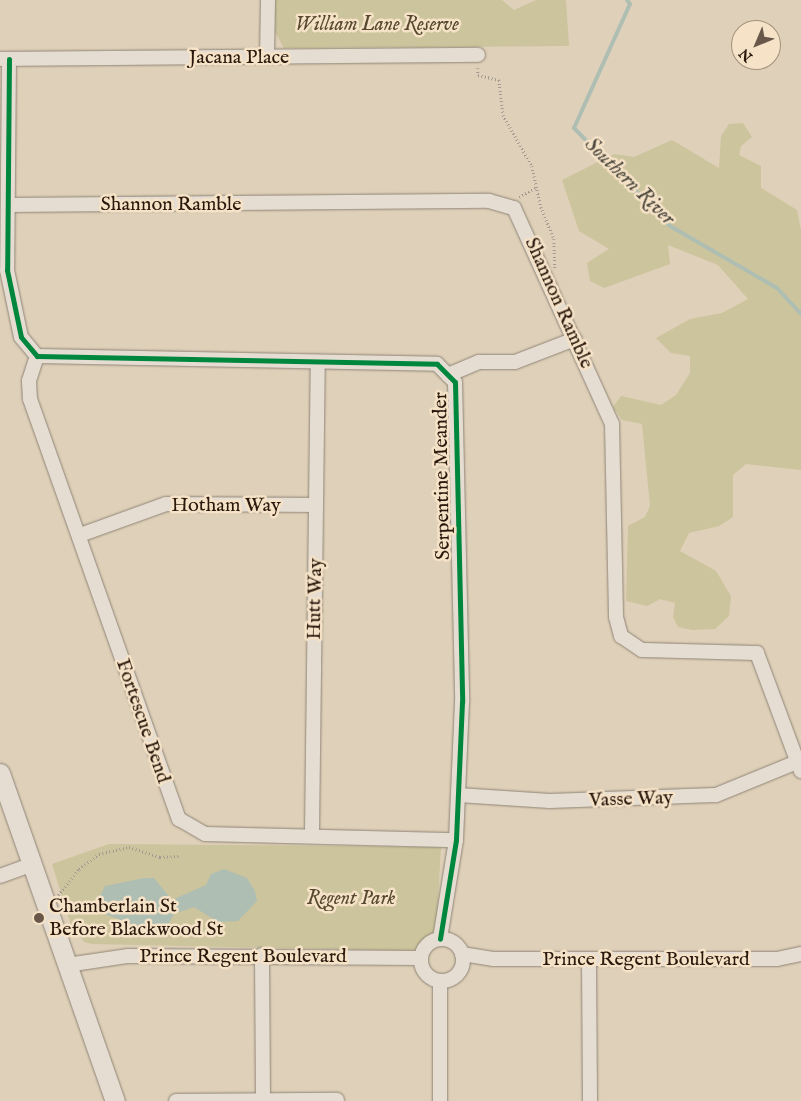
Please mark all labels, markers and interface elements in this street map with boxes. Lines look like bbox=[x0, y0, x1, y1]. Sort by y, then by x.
park label: William Lane Reserve bbox=[295, 12, 459, 36]
north arrow bbox=[731, 20, 781, 70]
text: N bbox=[735, 44, 757, 66]
street label: Jacana Place bbox=[189, 45, 289, 69]
water label: Southern River bbox=[579, 133, 679, 231]
street label: Shannon Ramble bbox=[101, 192, 241, 216]
street label: Shannon Ramble bbox=[519, 234, 599, 372]
street label: Serpentine Meander bbox=[429, 392, 455, 560]
street label: Hotham Way bbox=[171, 493, 281, 517]
street label: Hutt Way bbox=[302, 558, 328, 640]
street label: Fortescue Bend bbox=[111, 656, 175, 786]
street label: Vasse Way bbox=[589, 786, 673, 812]
park label: Regent Park bbox=[307, 886, 395, 910]
place label: Chamberlain St Before Blackwood St bbox=[49, 894, 223, 941]
marker: Chamberlain St Before Blackwood St bbox=[33, 912, 45, 924]
street label: Prince Regent Boulevard bbox=[139, 944, 347, 968]
street label: Prince Regent Boulevard bbox=[542, 947, 750, 971]

